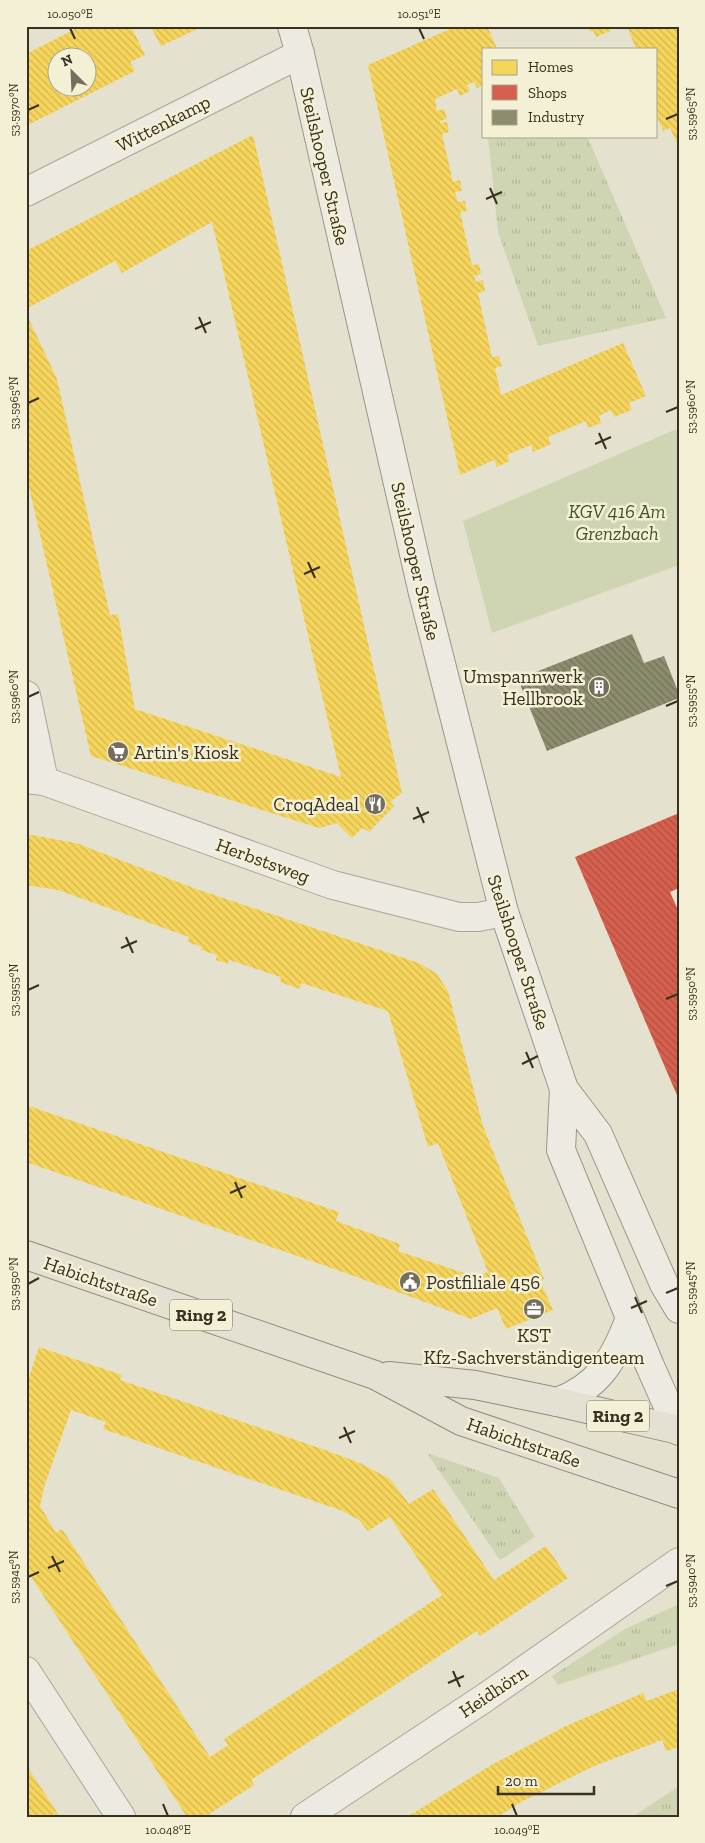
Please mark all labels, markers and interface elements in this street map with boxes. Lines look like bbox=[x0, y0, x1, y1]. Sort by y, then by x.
text: 10.050°E bbox=[47, 7, 93, 21]
text: 10.051°E bbox=[398, 7, 440, 21]
north arrow bbox=[48, 48, 98, 98]
legend bbox=[482, 48, 658, 138]
text: N bbox=[59, 51, 76, 71]
text: Homes bbox=[528, 58, 573, 76]
text: 53.5970°N bbox=[7, 83, 21, 137]
text: Shops bbox=[528, 84, 567, 102]
street label: Steilshooper Straße bbox=[295, 85, 354, 248]
text: 53.5965°N bbox=[684, 87, 698, 141]
street label: Wittenkamp bbox=[112, 90, 214, 157]
text: Industry bbox=[528, 108, 585, 126]
text: 53.5965°N bbox=[7, 376, 21, 430]
text: 53.5960°N bbox=[684, 380, 698, 434]
street label: Steilshooper Straße bbox=[386, 480, 445, 643]
park label: KGV 416 Am Grenzbach bbox=[568, 500, 666, 545]
place label: Umspannwerk Hellbrook bbox=[463, 665, 583, 710]
text: 53.5960°N bbox=[7, 670, 21, 724]
text: 53.5955°N bbox=[684, 674, 698, 727]
building icon: Umspannwerk Hellbrook bbox=[587, 675, 611, 699]
supermarket icon: Artin's Kiosk bbox=[106, 740, 130, 764]
place label: Artin's Kiosk bbox=[134, 741, 239, 764]
restaurant icon: CroqAdeal bbox=[363, 792, 387, 816]
place label: CroqAdeal bbox=[273, 793, 359, 816]
street label: Herbstsweg bbox=[213, 833, 314, 888]
street label: Steilshooper Straße bbox=[483, 872, 555, 1033]
text: 53.5955°N bbox=[7, 963, 21, 1016]
text: 53.5950°N bbox=[684, 967, 698, 1021]
street label: Habichtstraße bbox=[41, 1251, 161, 1312]
text: 53.5950°N bbox=[7, 1257, 21, 1311]
text: 53.5945°N bbox=[684, 1261, 698, 1315]
public building icon: Postfiliale 456 bbox=[398, 1270, 422, 1294]
place label: Postfiliale 456 bbox=[426, 1271, 540, 1294]
office icon: KST Kfz-Sachverständigenteam bbox=[522, 1297, 546, 1321]
road number: Ring 2 bbox=[170, 1300, 232, 1330]
place label: KST Kfz-Sachverständigenteam bbox=[423, 1324, 645, 1369]
road number: Ring 2 bbox=[587, 1400, 649, 1432]
street label: Habichtstraße bbox=[464, 1412, 584, 1473]
text: 53.5945°N bbox=[7, 1550, 21, 1604]
text: 53.5940°N bbox=[684, 1554, 698, 1608]
street label: Heidhörn bbox=[455, 1660, 532, 1723]
scale bar bbox=[498, 1763, 594, 1795]
text: 20 m bbox=[505, 1772, 538, 1790]
text: 10.048°E bbox=[145, 1823, 191, 1837]
text: 10.049°E bbox=[494, 1823, 540, 1837]

